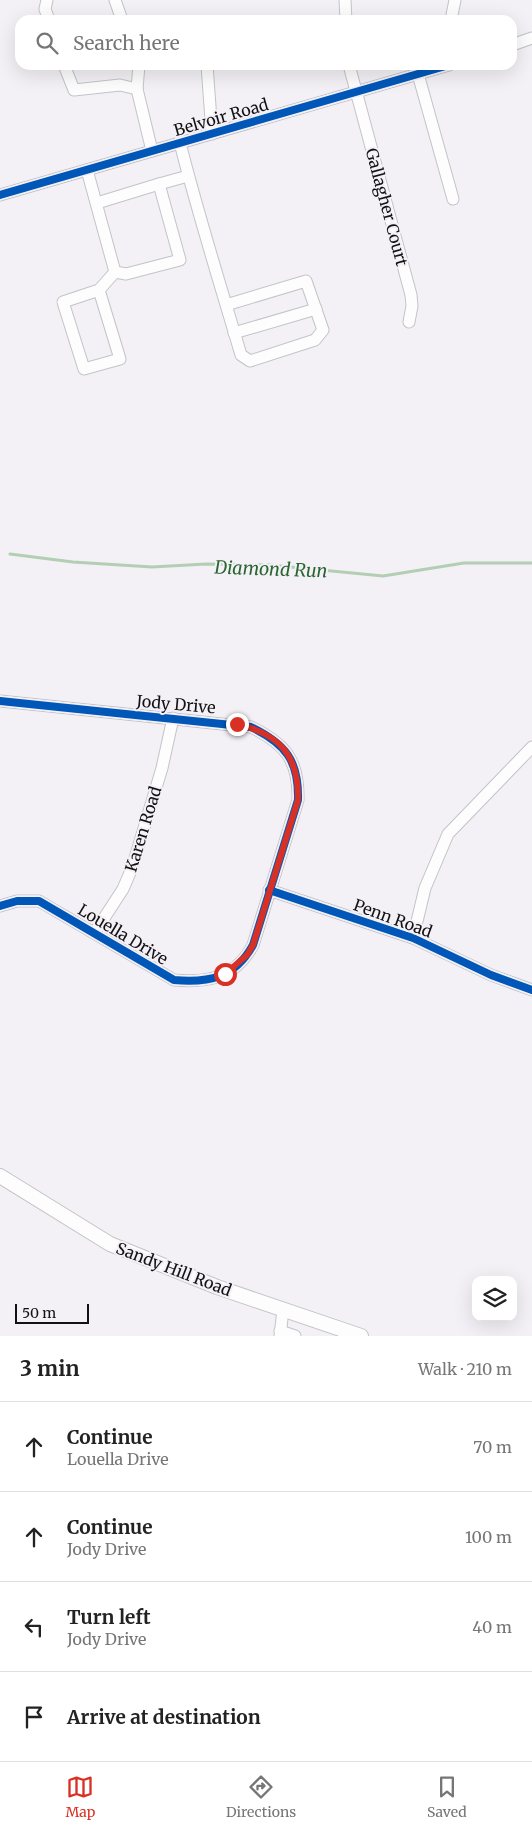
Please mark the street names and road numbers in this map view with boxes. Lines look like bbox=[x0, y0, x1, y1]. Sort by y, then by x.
street label: Belvoir Road bbox=[171, 94, 271, 140]
street label: Gallagher Court bbox=[362, 146, 413, 269]
street label: Jody Drive bbox=[135, 690, 216, 717]
street label: Karen Road bbox=[121, 783, 166, 874]
street label: Penn Road bbox=[351, 895, 435, 942]
street label: Louella Drive bbox=[74, 899, 172, 969]
street label: Sandy Hill Road bbox=[113, 1238, 235, 1300]

